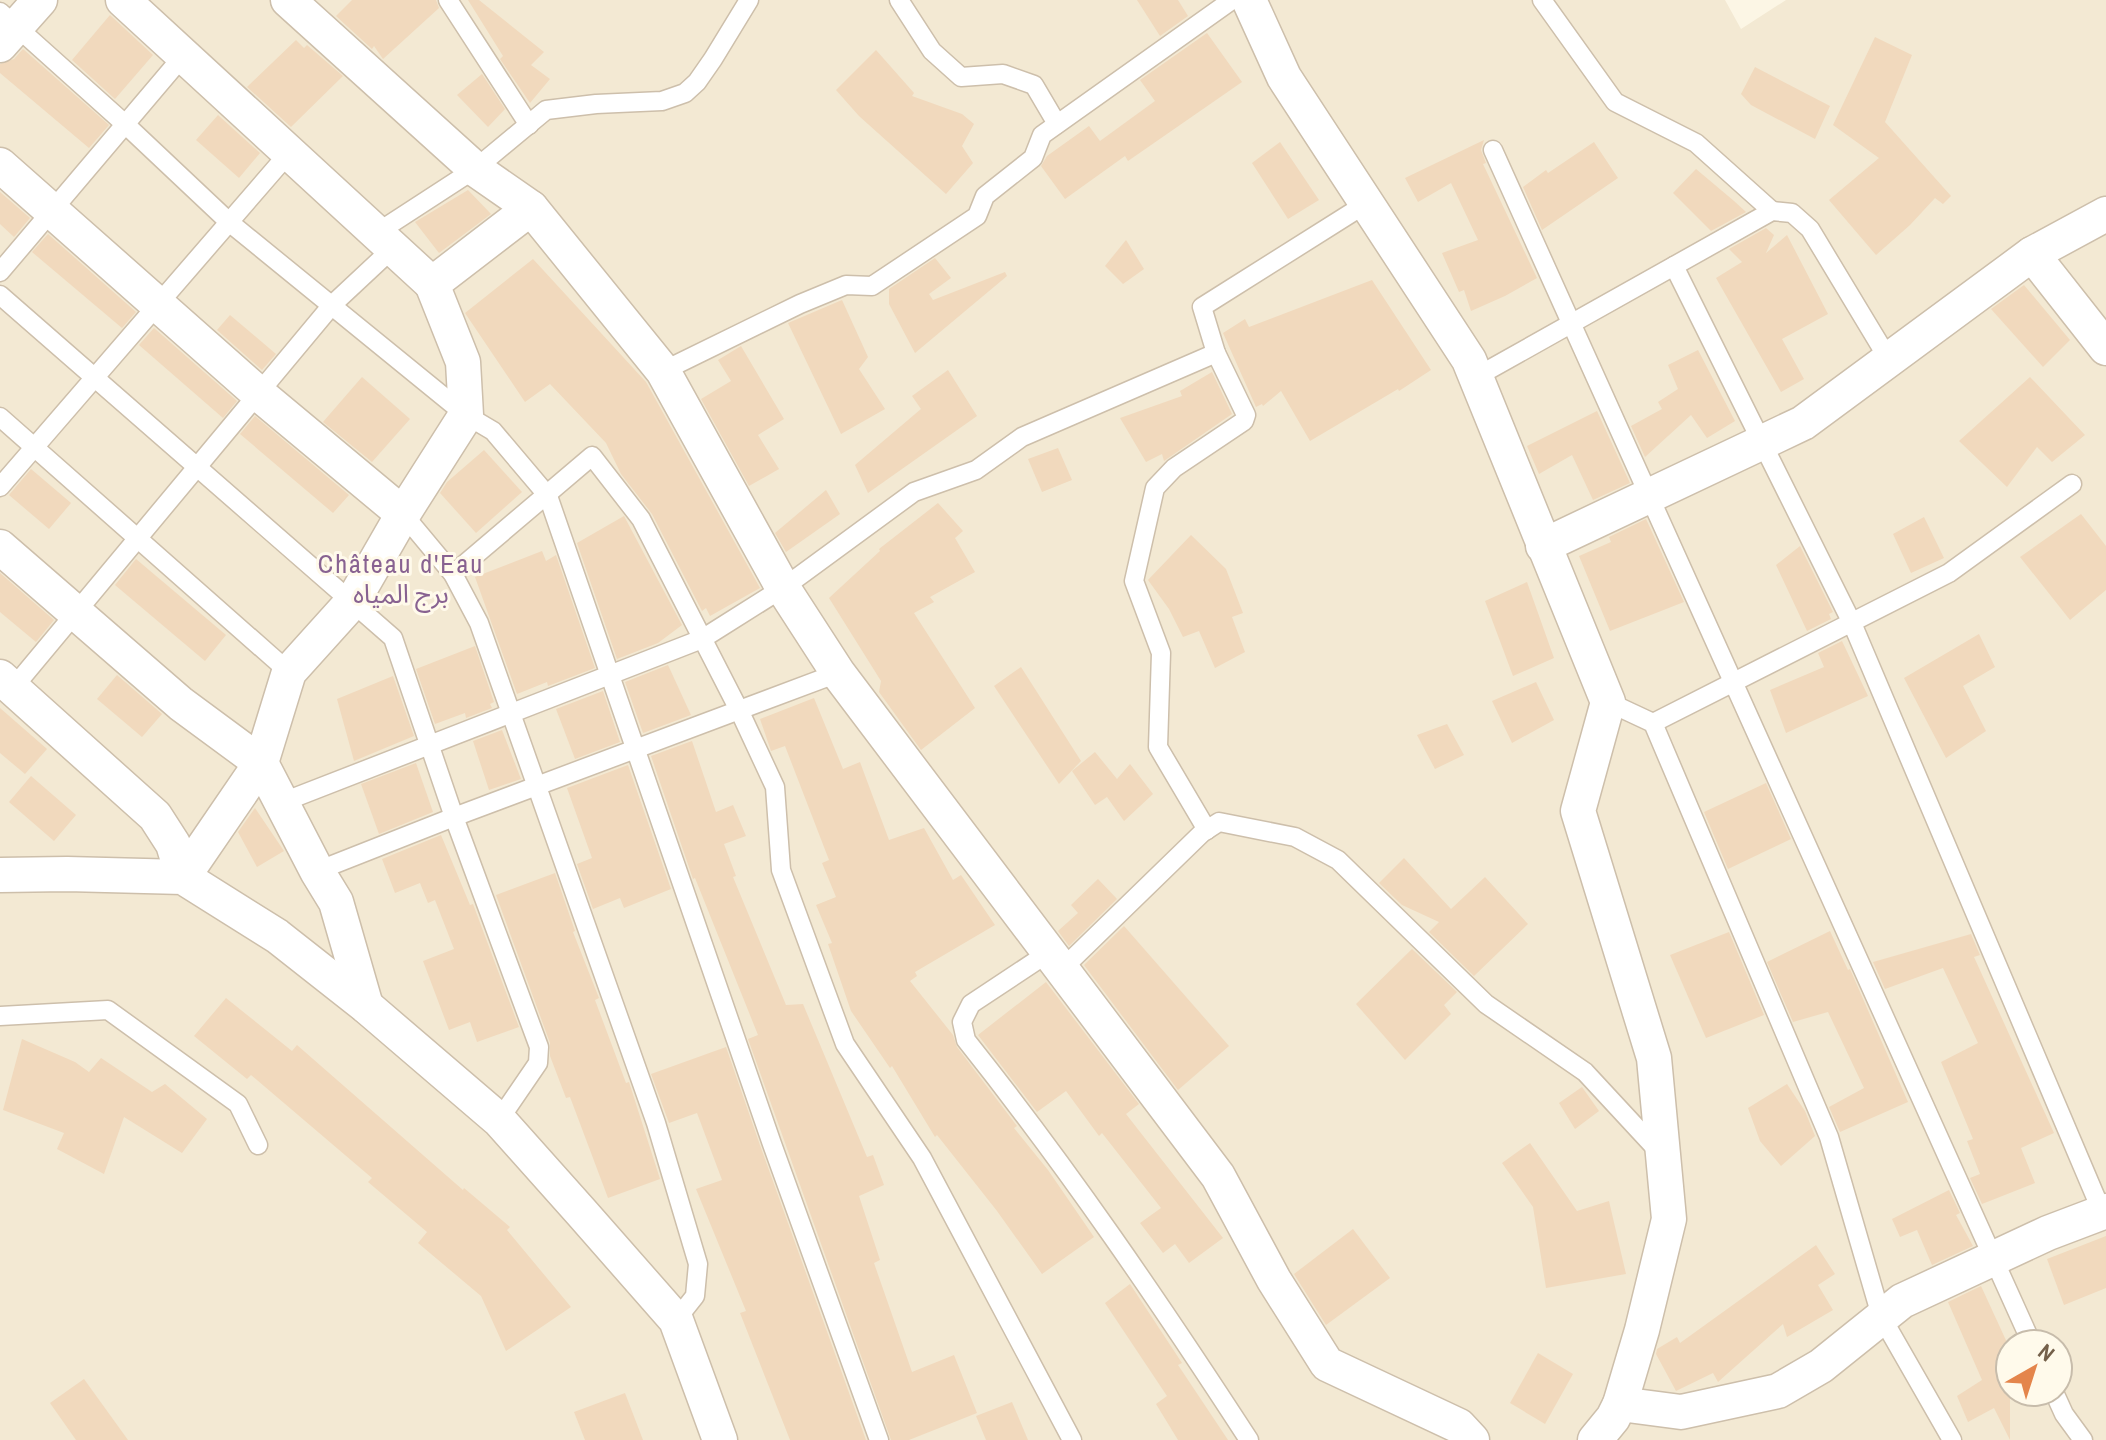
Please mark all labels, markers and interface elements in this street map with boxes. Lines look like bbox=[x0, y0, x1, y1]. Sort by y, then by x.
district label: Château d'Eau برج المياه bbox=[318, 546, 484, 613]
north arrow bbox=[1994, 1328, 2074, 1408]
text: N bbox=[2032, 1337, 2061, 1368]

